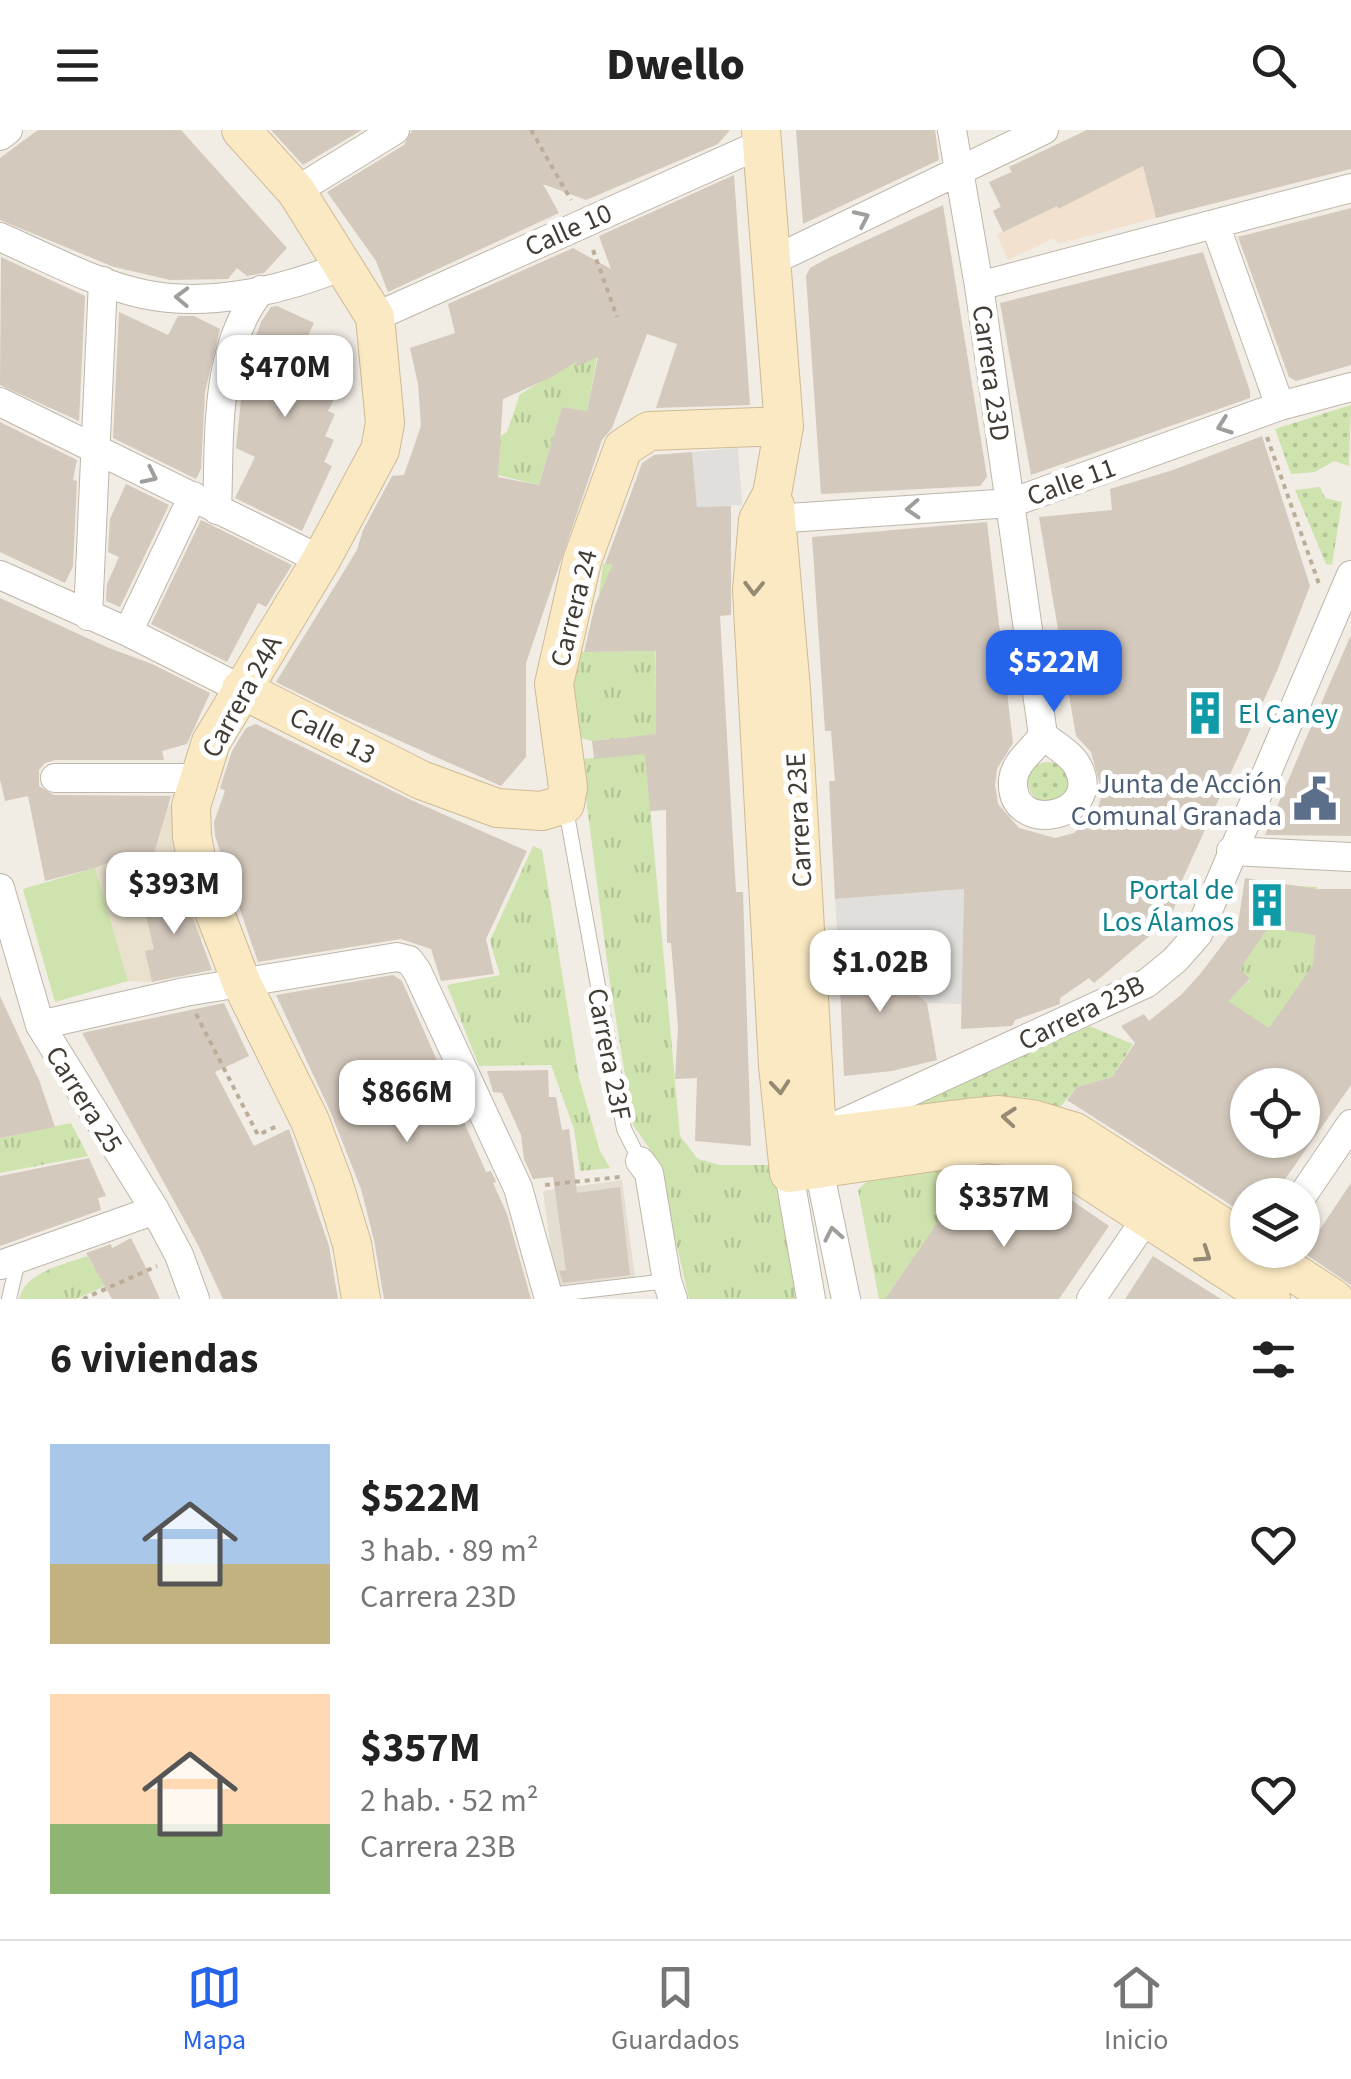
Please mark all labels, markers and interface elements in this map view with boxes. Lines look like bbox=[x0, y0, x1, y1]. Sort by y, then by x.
text: Dwello bbox=[606, 33, 745, 97]
icon: menu bbox=[50, 38, 105, 93]
icon: search bbox=[1246, 38, 1301, 93]
street label: Calle 10 bbox=[518, 193, 618, 267]
one-way arrow bbox=[852, 210, 870, 230]
one-way arrow bbox=[174, 286, 190, 307]
street label: Carrera 23D bbox=[962, 303, 1020, 444]
pin: $470M bbox=[215, 335, 355, 420]
text: $470M bbox=[239, 344, 331, 390]
one-way arrow bbox=[1217, 414, 1234, 435]
street label: Calle 11 bbox=[1021, 447, 1121, 516]
one-way arrow bbox=[140, 463, 158, 483]
one-way arrow bbox=[905, 498, 921, 519]
street label: Carrera 24 bbox=[540, 545, 608, 671]
one-way arrow bbox=[743, 580, 764, 596]
street label: Carrera 24A bbox=[192, 627, 292, 765]
pin: $522M bbox=[984, 630, 1124, 715]
text: $522M bbox=[1008, 639, 1100, 685]
building icon: El Caney bbox=[1181, 689, 1229, 737]
place label: El Caney bbox=[1238, 694, 1338, 734]
street label: Calle 13 bbox=[283, 697, 382, 775]
street label: Carrera 23E bbox=[776, 752, 822, 888]
place label: Junta de Acción Comunal Granada bbox=[1071, 764, 1282, 836]
public building icon: Junta de Acción Comunal Granada bbox=[1291, 775, 1339, 823]
pin: $393M bbox=[104, 852, 244, 937]
text: $393M bbox=[128, 861, 220, 907]
place label: Portal de Los Álamos bbox=[1102, 870, 1234, 942]
building icon: Portal de Los Álamos bbox=[1243, 881, 1291, 929]
pin: $1.02B bbox=[799, 930, 961, 1015]
text: $1.02B bbox=[832, 939, 928, 985]
street label: Carrera 23B bbox=[1011, 965, 1151, 1061]
street label: Carrera 23F bbox=[577, 985, 641, 1124]
street label: Carrera 25 bbox=[35, 1038, 133, 1161]
pin: $866M bbox=[337, 1060, 477, 1145]
map controls bbox=[1230, 1068, 1320, 1268]
button: locate bbox=[1230, 1068, 1320, 1158]
text: $866M bbox=[361, 1069, 453, 1115]
one-way arrow bbox=[768, 1080, 790, 1096]
one-way arrow bbox=[1001, 1107, 1017, 1128]
pin: $357M bbox=[934, 1165, 1074, 1250]
text: $357M bbox=[958, 1174, 1050, 1220]
button: layers bbox=[1230, 1178, 1320, 1268]
one-way arrow bbox=[823, 1226, 844, 1243]
one-way arrow bbox=[1193, 1243, 1212, 1261]
text: 6 viviendas bbox=[50, 1329, 258, 1389]
icon: filters bbox=[1246, 1332, 1301, 1387]
text: $522M bbox=[360, 1468, 481, 1528]
icon: home bbox=[130, 1484, 250, 1604]
icon: heart bbox=[1246, 1517, 1301, 1572]
text: 3 hab. · 89 m² bbox=[360, 1528, 538, 1574]
text: Carrera 23D bbox=[360, 1574, 517, 1620]
text: $357M bbox=[360, 1718, 481, 1778]
icon: home bbox=[130, 1734, 250, 1854]
icon: heart bbox=[1246, 1767, 1301, 1822]
text: 2 hab. · 52 m² bbox=[360, 1778, 538, 1824]
text: Carrera 23B bbox=[360, 1824, 516, 1870]
tab: Mapa bbox=[182, 1960, 246, 2060]
tab: Guardados bbox=[611, 1960, 739, 2060]
tab: Inicio bbox=[1104, 1960, 1169, 2060]

